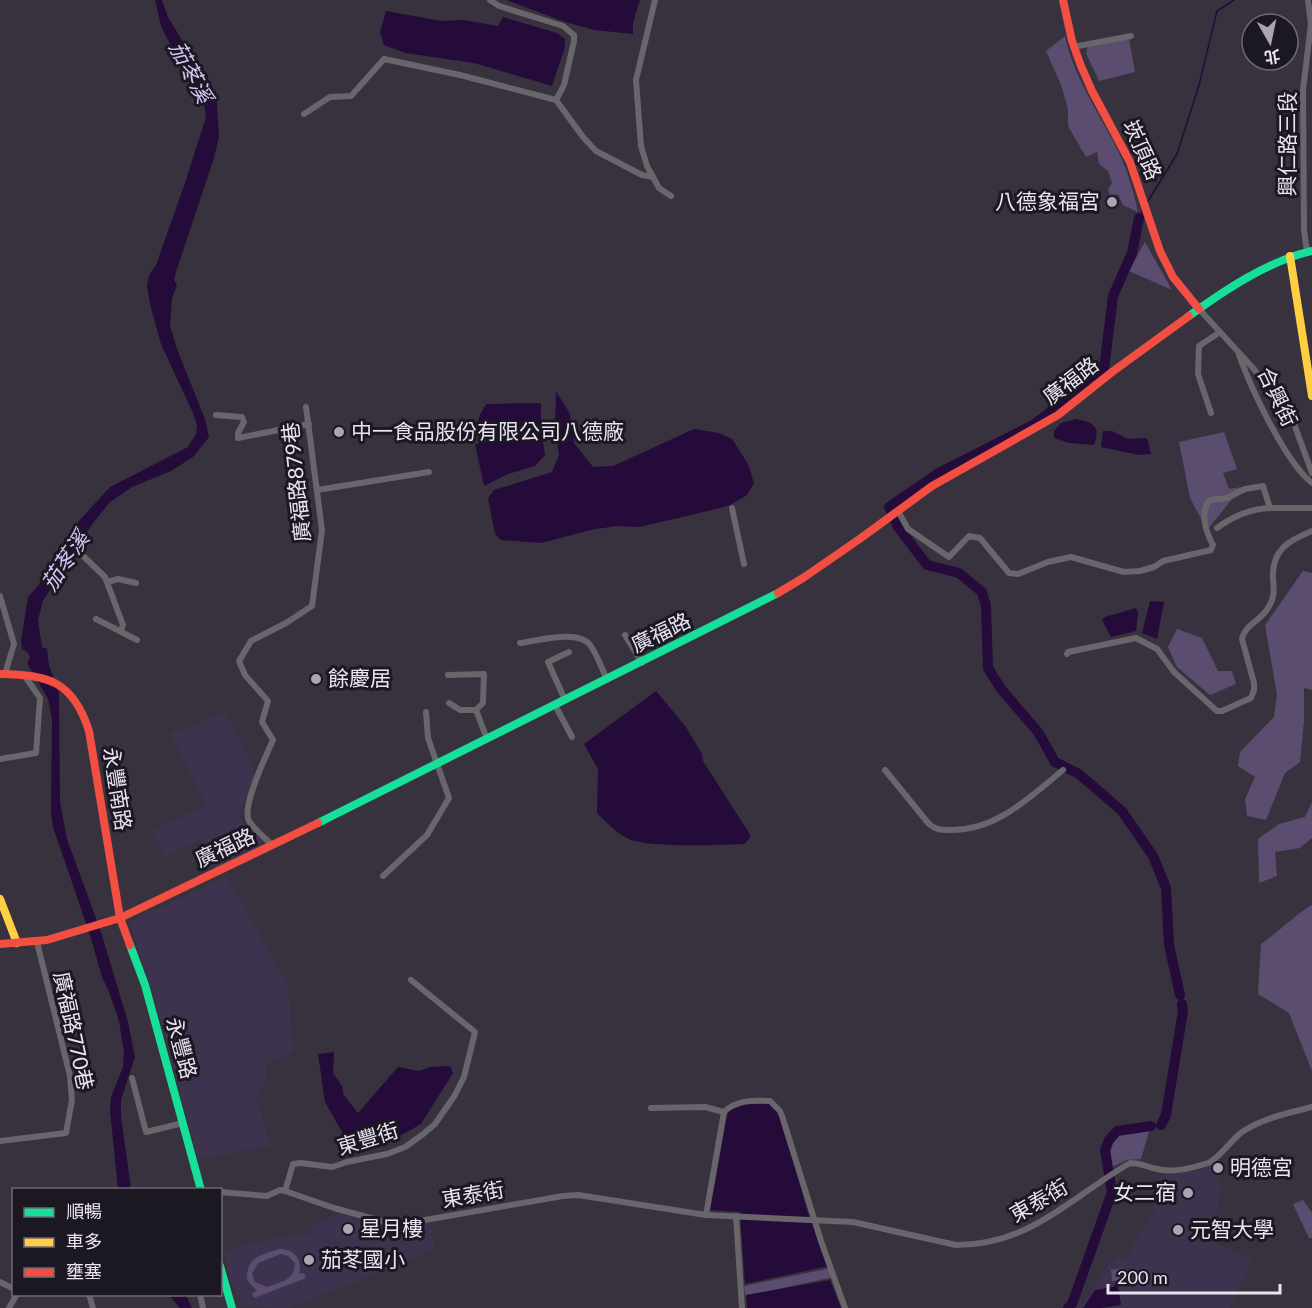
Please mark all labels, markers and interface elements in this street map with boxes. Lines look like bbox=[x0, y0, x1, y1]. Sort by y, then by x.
north arrow bbox=[1240, 12, 1300, 72]
water label: 茄苳溪 bbox=[164, 36, 220, 110]
text: 北 bbox=[1263, 47, 1282, 68]
street label: 興仁路三段 bbox=[1274, 92, 1299, 197]
street label: 崁頂路 bbox=[1119, 116, 1168, 183]
place label: 八德象福宮 bbox=[995, 188, 1100, 213]
marker: 八德象福宮 bbox=[1105, 195, 1119, 209]
street label: 廣福路 bbox=[1037, 351, 1103, 409]
street label: 合興街 bbox=[1253, 363, 1303, 430]
place label: 中一食品股份有限公司八德廠 bbox=[351, 418, 624, 443]
street label: 廣福路879巷 bbox=[277, 421, 314, 543]
marker: 中一食品股份有限公司八德廠 bbox=[332, 425, 346, 439]
water label: 茄苳溪 bbox=[35, 523, 96, 596]
street label: 廣福路 bbox=[627, 607, 694, 657]
place label: 餘慶居 bbox=[328, 665, 391, 690]
marker: 餘慶居 bbox=[309, 672, 323, 686]
street label: 永豐南路 bbox=[100, 745, 137, 832]
street label: 廣福路 bbox=[191, 822, 258, 871]
street label: 廣福路770巷 bbox=[50, 969, 99, 1092]
street label: 永豐路 bbox=[162, 1014, 203, 1081]
street label: 東豐街 bbox=[334, 1116, 401, 1159]
place label: 明德宮 bbox=[1230, 1154, 1293, 1179]
marker: 明德宮 bbox=[1211, 1161, 1225, 1175]
street label: 東泰街 bbox=[1005, 1173, 1072, 1226]
street label: 東泰街 bbox=[440, 1176, 506, 1211]
place label: 女二宿 bbox=[1113, 1179, 1176, 1204]
marker: 女二宿 bbox=[1181, 1186, 1195, 1200]
legend bbox=[12, 1188, 222, 1296]
text: 順暢 bbox=[66, 1200, 102, 1222]
place label: 星月樓 bbox=[360, 1215, 423, 1240]
place label: 元智大學 bbox=[1190, 1216, 1274, 1241]
marker: 星月樓 bbox=[341, 1222, 355, 1236]
marker: 元智大學 bbox=[1171, 1223, 1185, 1237]
text: 車多 bbox=[66, 1230, 102, 1252]
place label: 茄苳國小 bbox=[321, 1246, 405, 1271]
marker: 茄苳國小 bbox=[302, 1253, 316, 1267]
scale bar bbox=[1108, 1257, 1280, 1295]
text: 壅塞 bbox=[66, 1260, 102, 1282]
text: 200 m bbox=[1117, 1266, 1168, 1288]

